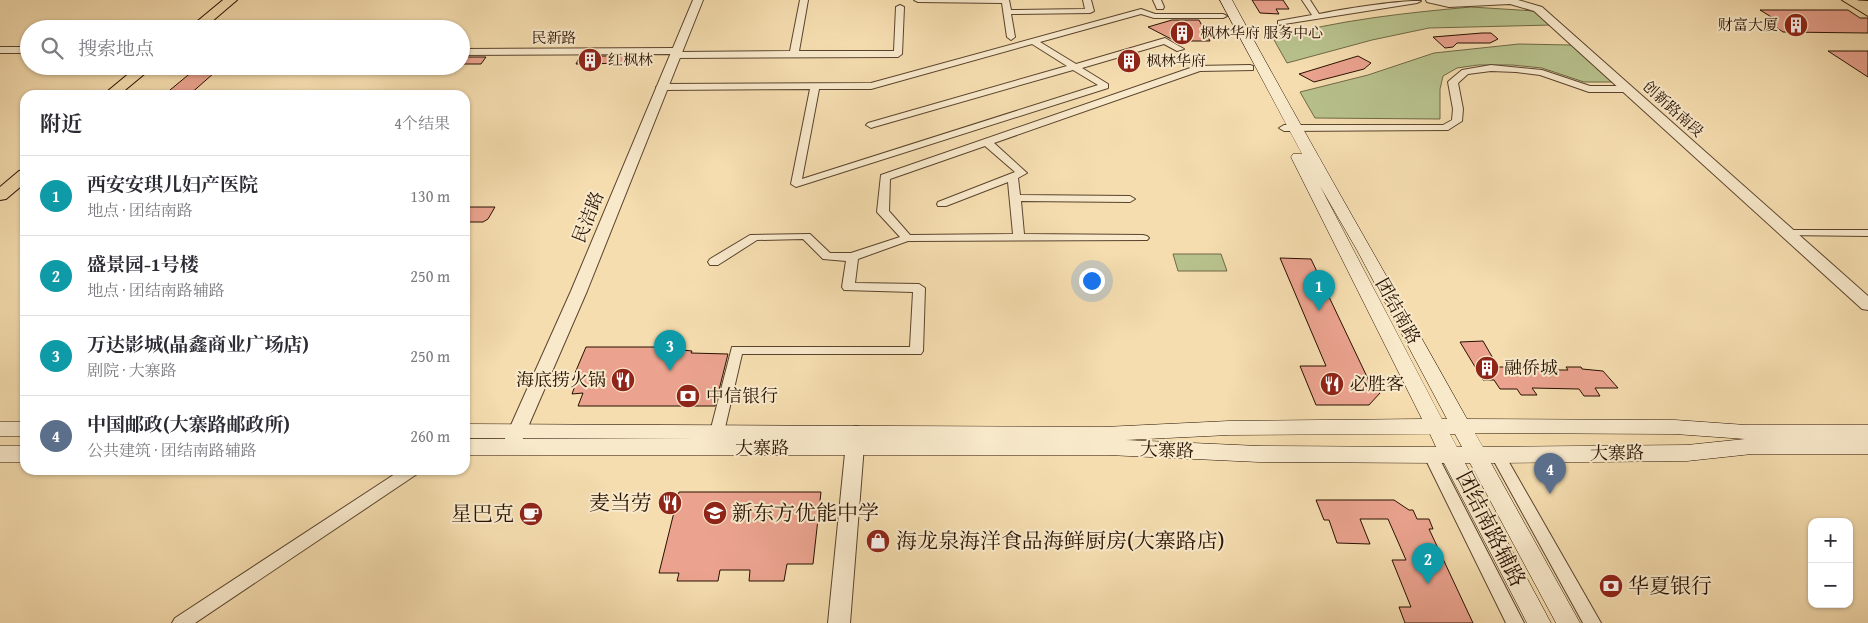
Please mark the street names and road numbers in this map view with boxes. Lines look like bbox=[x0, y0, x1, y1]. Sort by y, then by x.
street label: 民新路 bbox=[531, 27, 577, 48]
street label: 创新路南段 bbox=[1638, 76, 1708, 142]
street label: 民洁路 bbox=[565, 187, 610, 247]
street label: 团结南路 bbox=[1369, 273, 1428, 349]
street label: 大寨路 bbox=[735, 434, 789, 461]
street label: 大寨路 bbox=[1140, 435, 1194, 464]
street label: 大寨路 bbox=[1590, 439, 1644, 466]
street label: 团结南路辅路 bbox=[1449, 466, 1534, 592]

